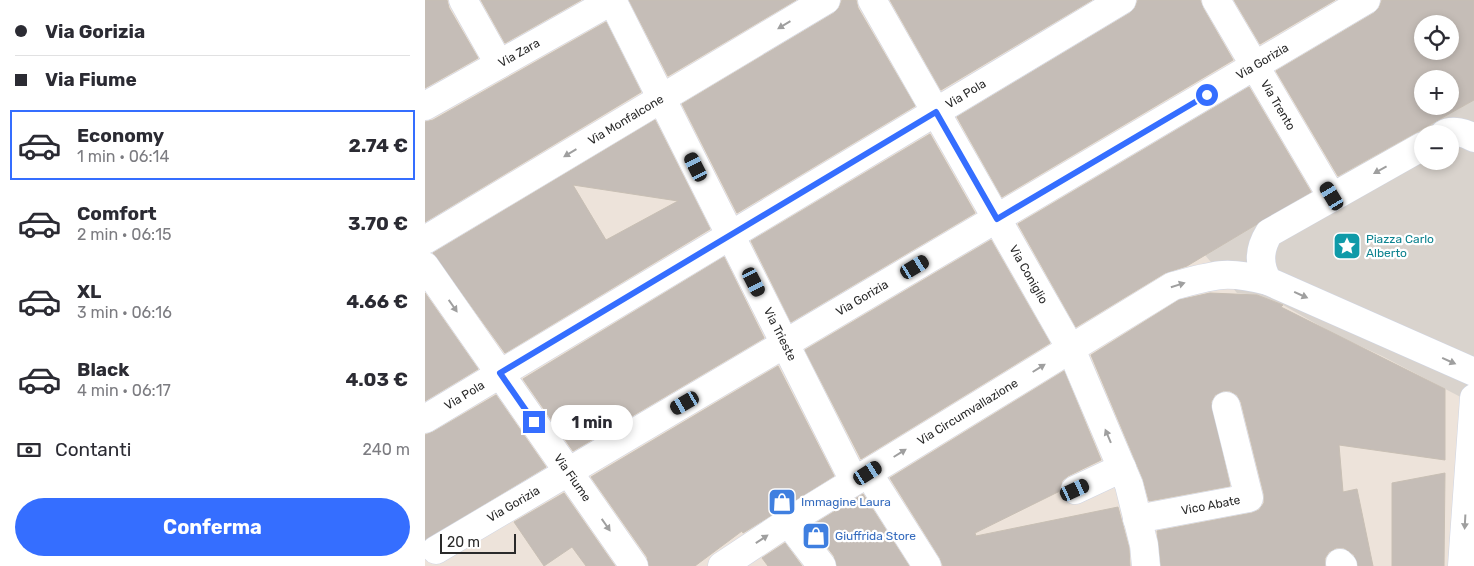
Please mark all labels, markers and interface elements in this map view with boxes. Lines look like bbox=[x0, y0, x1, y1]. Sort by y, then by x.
map controls bbox=[1414, 15, 1459, 170]
button: locate bbox=[1414, 15, 1459, 60]
text: Via Gorizia bbox=[45, 20, 145, 43]
one-way arrow bbox=[778, 20, 791, 29]
street label: Via Zara bbox=[496, 36, 542, 70]
street label: Via Gorizia bbox=[1234, 40, 1291, 82]
text: Via Fiume bbox=[45, 68, 137, 91]
button: + bbox=[1414, 70, 1459, 115]
street label: Via Pola bbox=[943, 76, 988, 111]
street label: Via Trento bbox=[1258, 77, 1298, 133]
route start bbox=[1196, 84, 1218, 106]
street label: Via Monfalcone bbox=[585, 92, 666, 148]
icon: car bbox=[17, 123, 62, 168]
text: Economy bbox=[77, 124, 164, 147]
button: − bbox=[1414, 125, 1459, 170]
text: 2.74 € bbox=[349, 134, 408, 157]
text: 1 min · 06:14 bbox=[77, 147, 169, 166]
one-way arrow bbox=[563, 149, 576, 158]
car bbox=[682, 150, 709, 184]
one-way arrow bbox=[1373, 165, 1387, 174]
car bbox=[1317, 179, 1346, 213]
icon: car bbox=[17, 201, 62, 246]
text: Comfort bbox=[77, 202, 157, 225]
text: 3.70 € bbox=[348, 212, 408, 235]
text: 2 min · 06:15 bbox=[77, 225, 171, 244]
place icon: Piazza Carlo Alberto bbox=[1332, 231, 1362, 261]
place label: Piazza Carlo Alberto bbox=[1366, 232, 1434, 260]
street label: Via Coniglio bbox=[1006, 243, 1051, 306]
car bbox=[898, 253, 931, 281]
car bbox=[740, 265, 767, 299]
street label: Via Gorizia bbox=[833, 277, 891, 319]
icon: car bbox=[17, 279, 62, 324]
text: XL bbox=[77, 280, 101, 303]
one-way arrow bbox=[1171, 281, 1186, 289]
text: 4.66 € bbox=[346, 290, 408, 313]
one-way arrow bbox=[1294, 292, 1308, 300]
one-way arrow bbox=[448, 299, 458, 313]
text: 3 min · 06:16 bbox=[77, 303, 172, 322]
street label: Via Trieste bbox=[761, 305, 799, 363]
icon: car bbox=[17, 357, 62, 402]
one-way arrow bbox=[1442, 357, 1456, 365]
text: Black bbox=[77, 358, 129, 381]
one-way arrow bbox=[1032, 364, 1045, 373]
text: 4.03 € bbox=[345, 368, 408, 391]
street label: Via Circumvallazione bbox=[915, 376, 1021, 448]
street label: Via Pola bbox=[442, 378, 487, 413]
text: 4 min · 06:17 bbox=[77, 381, 171, 400]
car bbox=[668, 389, 701, 417]
callout: 1 min bbox=[551, 404, 634, 440]
route end bbox=[523, 411, 545, 433]
text: 1 min bbox=[572, 413, 612, 432]
one-way arrow bbox=[1104, 428, 1112, 443]
icon: cash bbox=[15, 436, 43, 464]
text: Contanti bbox=[55, 438, 131, 461]
text: 240 m bbox=[363, 440, 410, 459]
one-way arrow bbox=[894, 449, 907, 458]
street label: Via Fiume bbox=[551, 451, 594, 504]
car bbox=[851, 459, 884, 487]
car bbox=[1058, 477, 1091, 503]
street label: Via Gorizia bbox=[485, 483, 542, 525]
shop icon: Immagine Laura bbox=[767, 487, 797, 517]
street label: Vico Abate bbox=[1180, 493, 1242, 518]
place label: Immagine Laura bbox=[801, 495, 891, 509]
button: Conferma bbox=[15, 498, 410, 556]
one-way arrow bbox=[1460, 514, 1468, 530]
one-way arrow bbox=[601, 519, 611, 532]
shop icon: Giuffrida Store bbox=[801, 521, 831, 551]
place label: Giuffrida Store bbox=[835, 529, 916, 543]
scale bar bbox=[440, 531, 516, 554]
text: 20 m bbox=[447, 534, 480, 551]
one-way arrow bbox=[755, 534, 769, 544]

